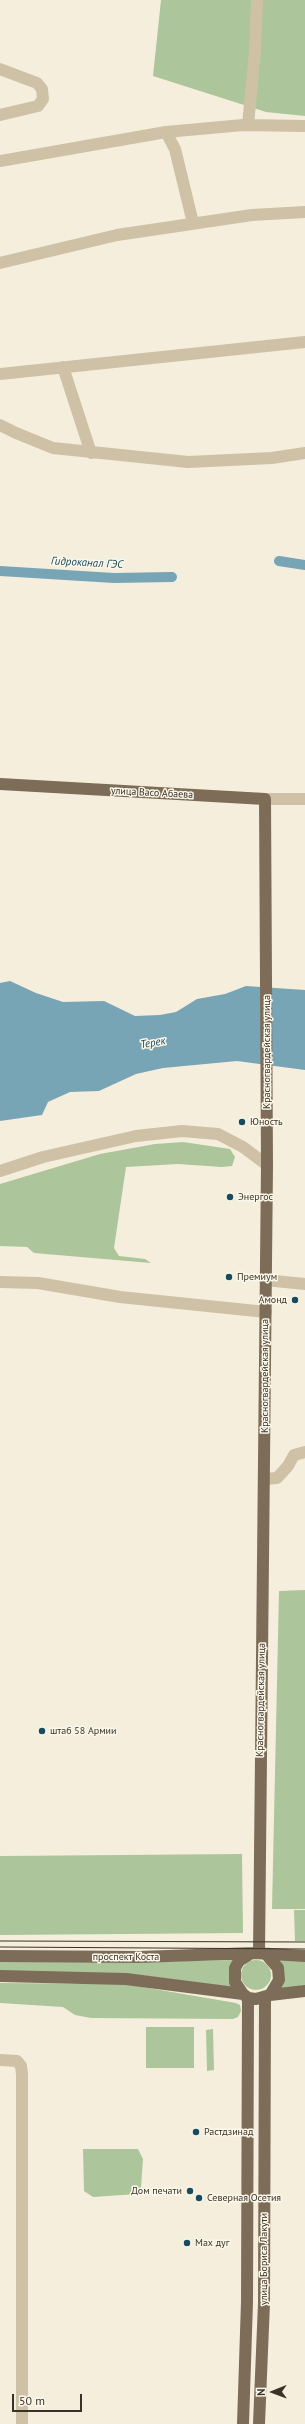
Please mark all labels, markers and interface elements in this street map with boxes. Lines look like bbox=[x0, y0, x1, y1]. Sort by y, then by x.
water label: Гидроканал ГЭС bbox=[51, 555, 123, 571]
street label: улица Васо Абаева bbox=[111, 785, 193, 801]
street label: Красногвардейская улица bbox=[261, 995, 273, 1109]
water label: Терек bbox=[139, 1034, 167, 1052]
place label: Юность bbox=[250, 1116, 283, 1128]
marker: Юность bbox=[237, 1117, 247, 1127]
place label: Энергос bbox=[238, 1191, 273, 1203]
marker: Энергос bbox=[225, 1192, 235, 1202]
place label: Премиум bbox=[237, 1271, 277, 1283]
marker: Премиум bbox=[224, 1272, 234, 1282]
place label: Амонд bbox=[259, 1294, 287, 1306]
marker: Амонд bbox=[290, 1295, 300, 1305]
street label: Красногвардейская улица bbox=[259, 1319, 271, 1433]
street label: Красногвардейская улица bbox=[254, 1643, 268, 1757]
place label: штаб 58 Армии bbox=[50, 1725, 117, 1737]
marker: штаб 58 Армии bbox=[37, 1726, 47, 1736]
street label: проспект Коста bbox=[93, 1951, 159, 1963]
place label: Растдзинад bbox=[204, 2126, 253, 2138]
marker: Растдзинад bbox=[191, 2127, 201, 2137]
place label: Дом печати bbox=[131, 2185, 182, 2197]
marker: Дом печати bbox=[185, 2186, 195, 2196]
place label: Северная Осетия bbox=[207, 2192, 281, 2204]
marker: Северная Осетия bbox=[194, 2193, 204, 2203]
street label: улица Бориса Лакути bbox=[258, 2213, 270, 2305]
place label: Мах дуг bbox=[195, 2237, 229, 2249]
marker: Мах дуг bbox=[182, 2238, 192, 2248]
north arrow bbox=[253, 2372, 293, 2412]
scale bar bbox=[14, 2386, 84, 2412]
text: N bbox=[254, 2388, 268, 2396]
text: 50 m bbox=[19, 2393, 45, 2408]

